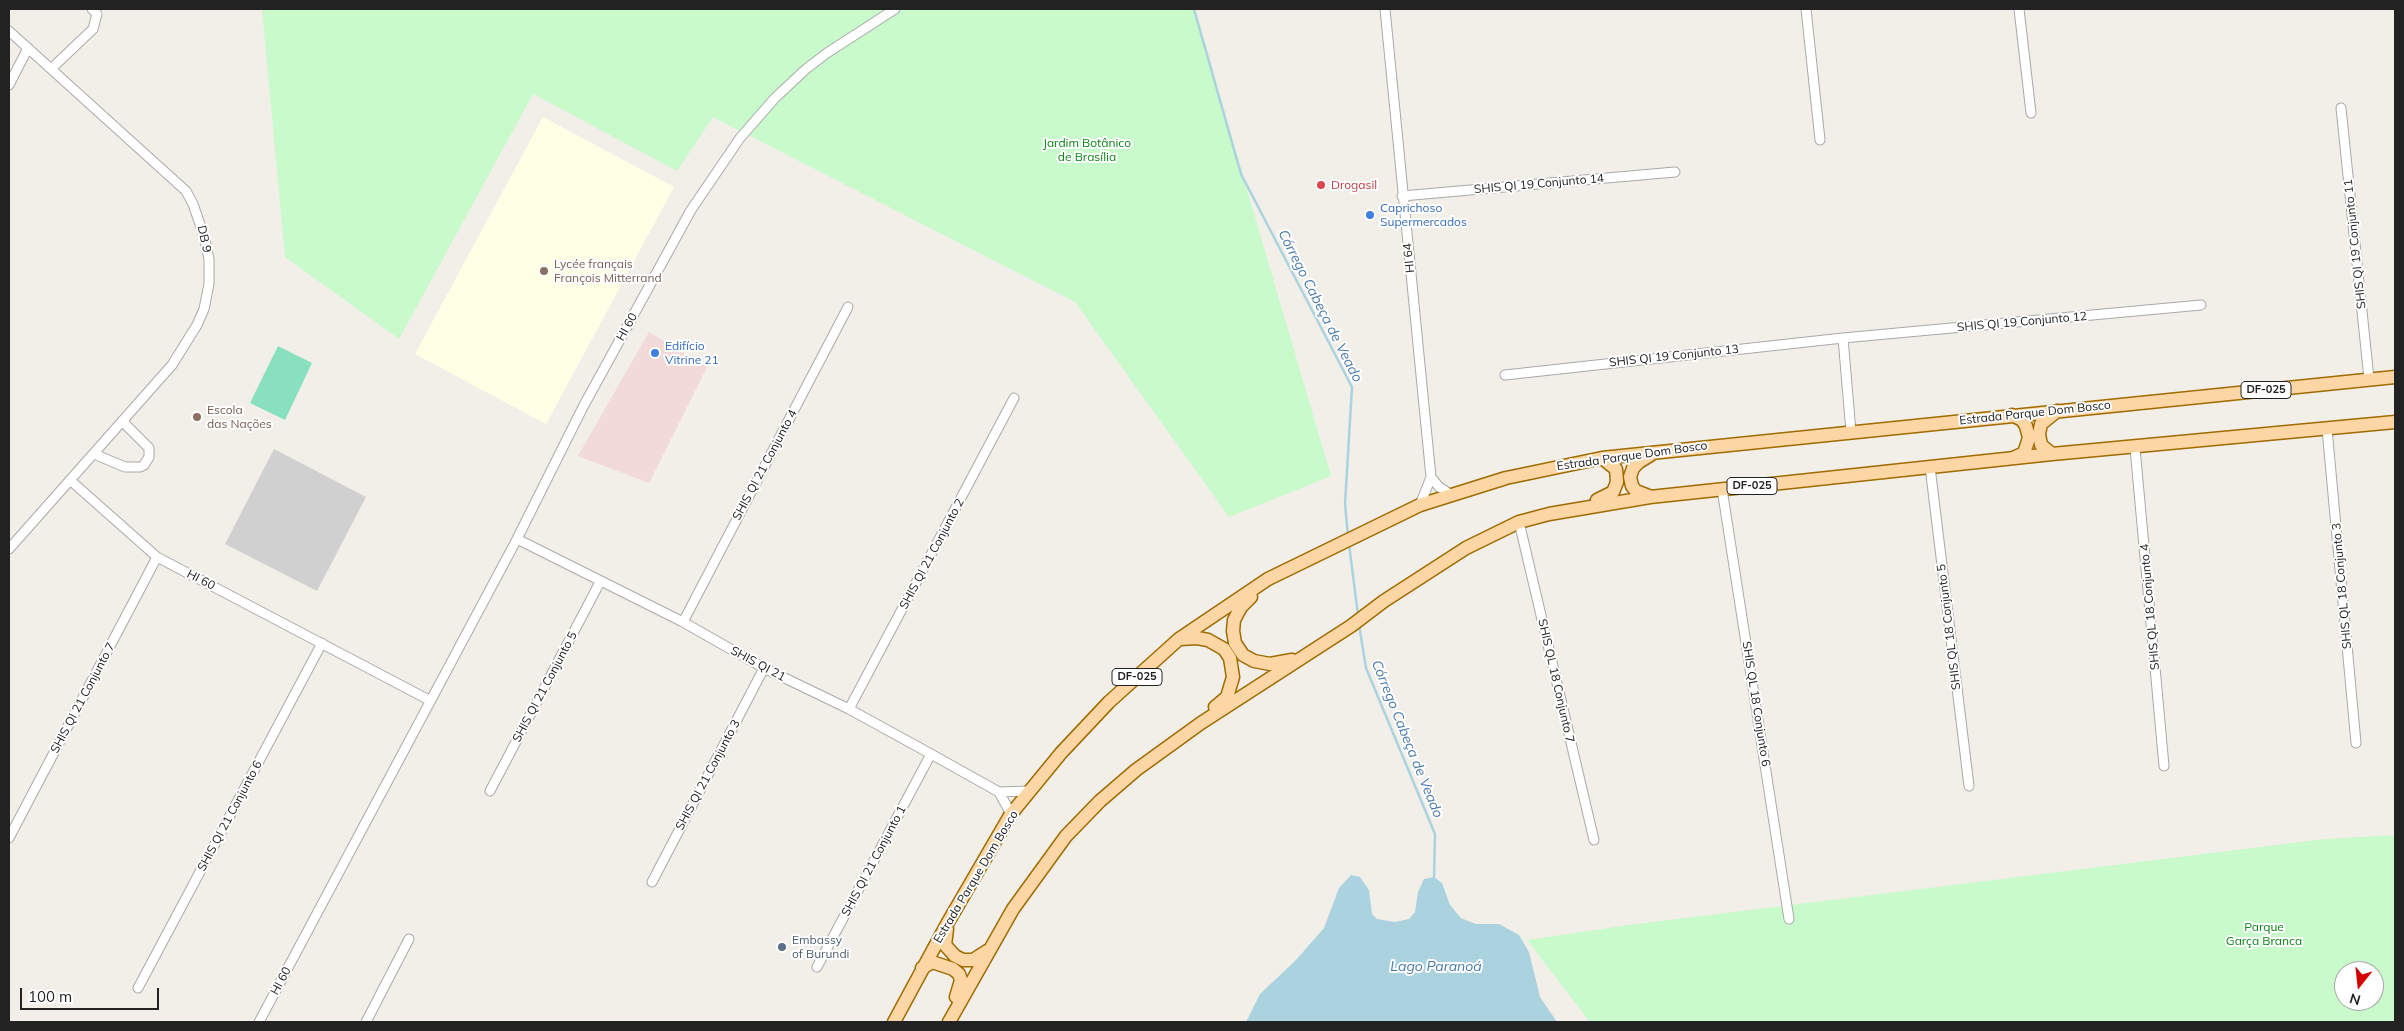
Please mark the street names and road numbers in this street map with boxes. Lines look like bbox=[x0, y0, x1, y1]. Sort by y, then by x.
street label: SHIS QI 19 Conjunto 14 bbox=[1473, 171, 1605, 197]
street label: SHIS QI 19 Conjunto 11 bbox=[2341, 178, 2369, 310]
street label: DB 9 bbox=[194, 224, 214, 254]
street label: HI 64 bbox=[1400, 242, 1418, 274]
street label: SHIS QI 19 Conjunto 12 bbox=[1956, 309, 2088, 335]
street label: HI 60 bbox=[613, 310, 641, 344]
street label: SHIS QI 19 Conjunto 13 bbox=[1608, 342, 1740, 370]
road number: DF-025 bbox=[2241, 382, 2291, 398]
street label: Estrada Parque Dom Bosco bbox=[1959, 398, 2111, 428]
street label: SHIS QI 21 Conjunto 4 bbox=[730, 407, 800, 523]
street label: Estrada Parque Dom Bosco bbox=[1556, 438, 1708, 474]
road number: DF-025 bbox=[1727, 478, 1777, 494]
street label: SHIS QI 21 Conjunto 2 bbox=[897, 496, 967, 612]
street label: SHIS QL 18 Conjunto 3 bbox=[2329, 522, 2355, 650]
street label: SHIS QL 18 Conjunto 4 bbox=[2137, 543, 2163, 671]
street label: SHIS QL 18 Conjunto 5 bbox=[1934, 563, 1964, 691]
street label: HI 60 bbox=[184, 567, 218, 593]
street label: SHIS QL 18 Conjunto 7 bbox=[1535, 618, 1577, 744]
street label: SHIS QI 21 Conjunto 5 bbox=[510, 629, 580, 745]
street label: SHIS QI 21 Conjunto 7 bbox=[48, 640, 118, 756]
street label: SHIS QL 18 Conjunto 6 bbox=[1739, 640, 1773, 768]
street label: SHIS QI 21 bbox=[728, 643, 788, 685]
road number: DF-025 bbox=[1112, 669, 1162, 686]
street label: SHIS QI 21 Conjunto 3 bbox=[673, 717, 743, 833]
street label: SHIS QI 21 Conjunto 6 bbox=[195, 758, 265, 874]
street label: SHIS QI 21 Conjunto 1 bbox=[839, 803, 909, 919]
street label: Estrada Parque Dom Bosco bbox=[931, 808, 1021, 946]
street label: HI 60 bbox=[268, 964, 294, 998]

